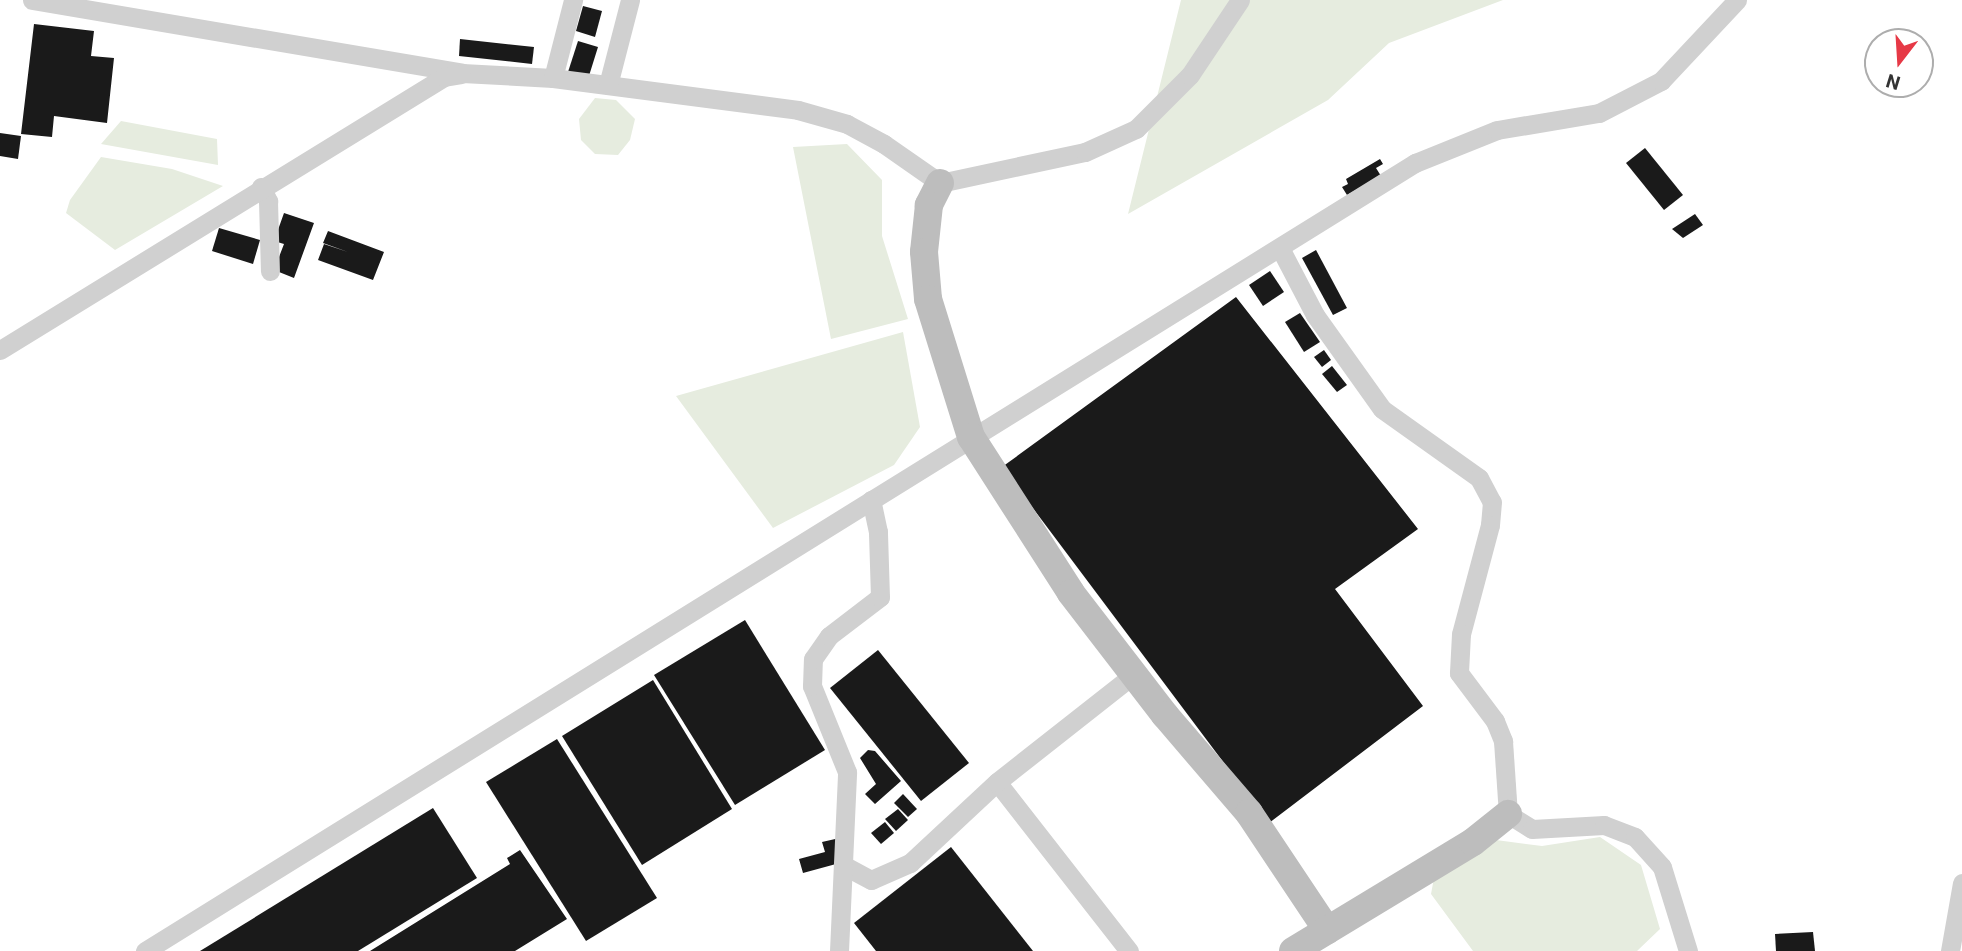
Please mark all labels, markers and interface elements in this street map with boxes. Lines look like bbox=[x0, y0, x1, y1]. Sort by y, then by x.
north arrow bbox=[1864, 28, 1934, 98]
text: N bbox=[1884, 69, 1903, 95]

